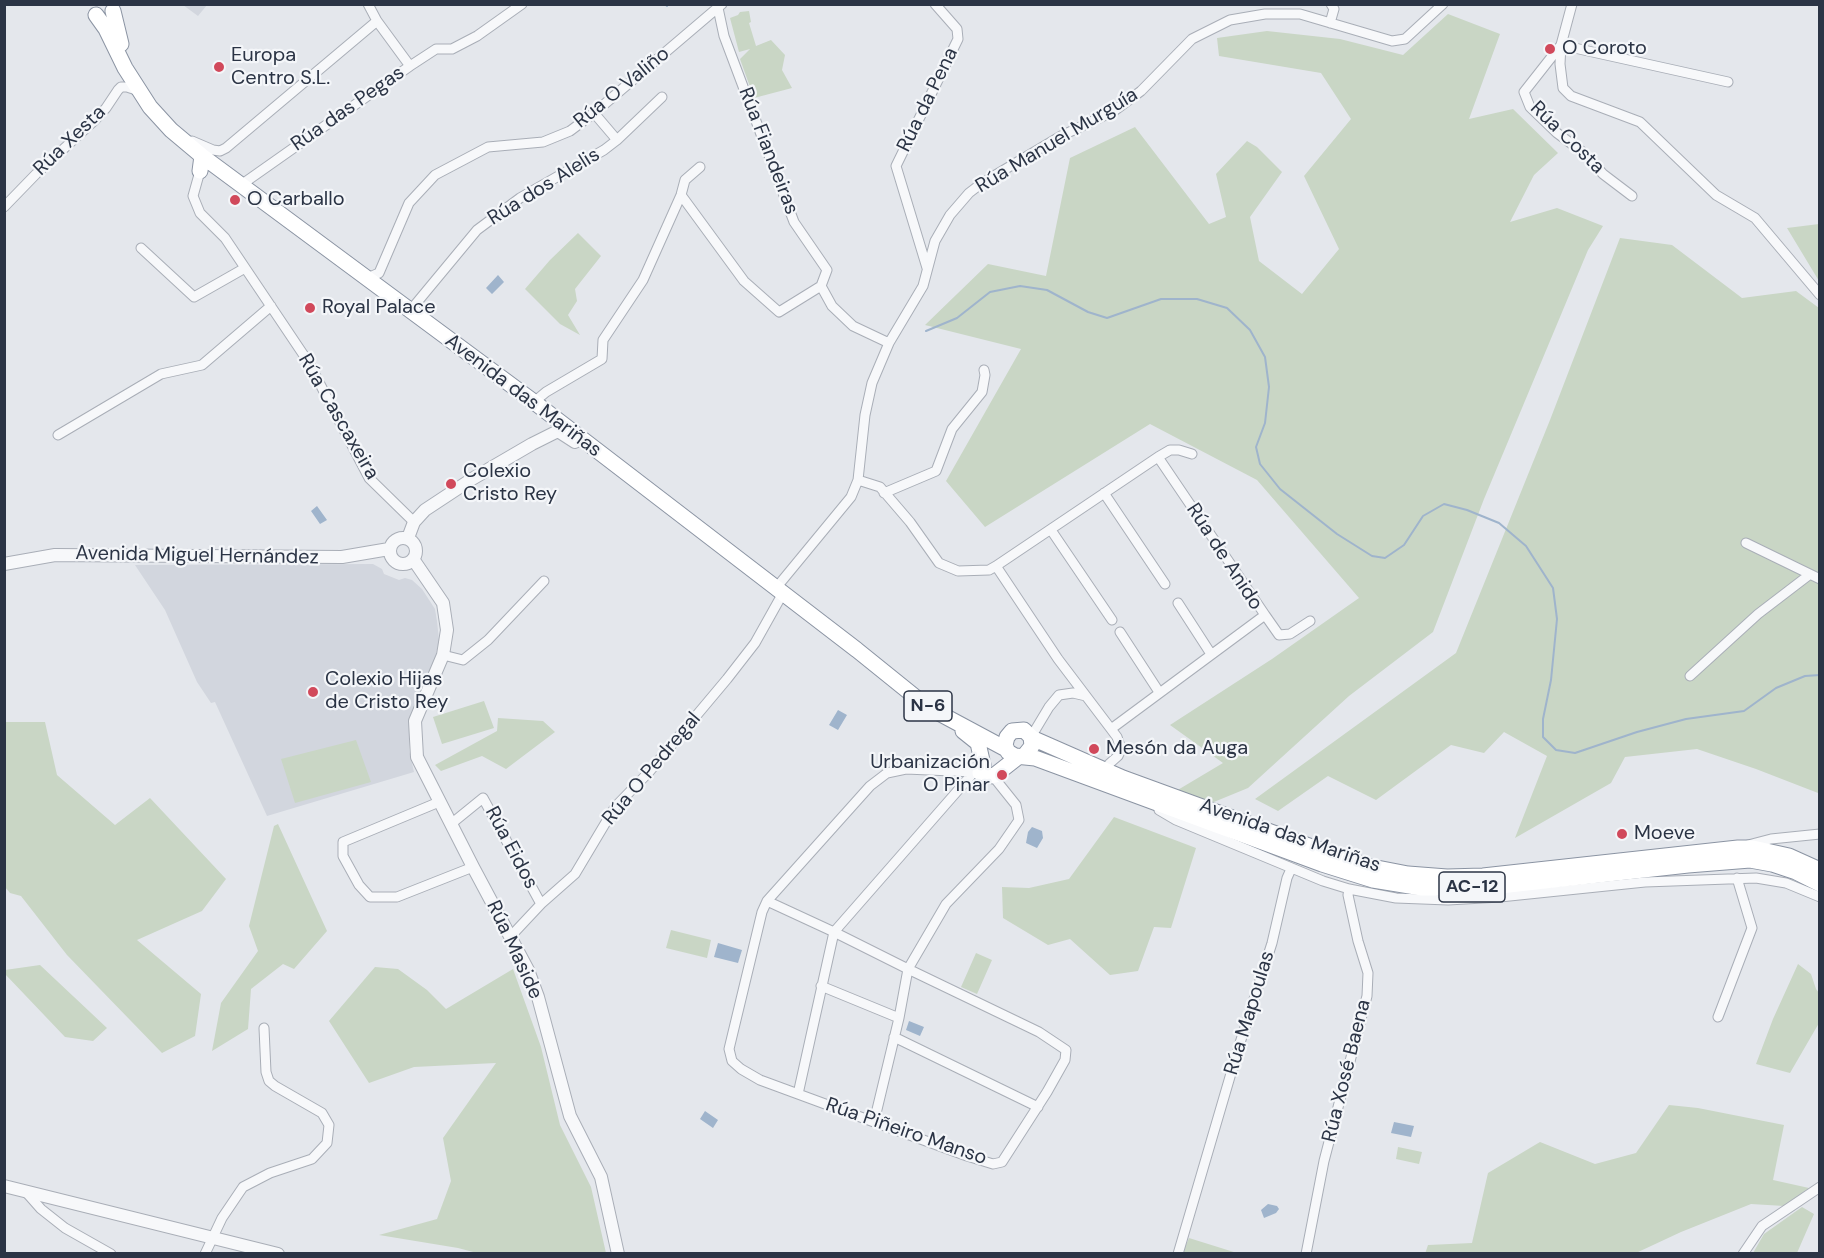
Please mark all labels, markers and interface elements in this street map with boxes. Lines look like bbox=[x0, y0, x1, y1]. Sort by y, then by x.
place label: O Coroto bbox=[1562, 37, 1647, 61]
street label: Rúa O Valiño bbox=[569, 42, 675, 134]
marker: O Coroto bbox=[1543, 42, 1557, 56]
place label: Europa Centro S.L. bbox=[231, 44, 330, 91]
street label: Rúa da Pena bbox=[892, 44, 964, 156]
marker: Europa Centro S.L. bbox=[212, 60, 226, 74]
street label: Rúa das Pegas bbox=[287, 61, 409, 157]
street label: Rúa Manuel Murguía bbox=[972, 83, 1142, 199]
street label: Rúa Fiandeiras bbox=[733, 84, 803, 218]
street label: Rúa Costa bbox=[1525, 97, 1609, 179]
street label: Rúa Xesta bbox=[29, 101, 111, 181]
street label: Rúa dos Alelis bbox=[483, 143, 605, 231]
place label: O Carballo bbox=[247, 188, 345, 212]
marker: O Carballo bbox=[228, 193, 242, 207]
place label: Royal Palace bbox=[322, 296, 436, 320]
marker: Royal Palace bbox=[303, 301, 317, 315]
street label: Avenida das Mariñas bbox=[440, 329, 606, 463]
street label: Rúa Cascaxeira bbox=[292, 350, 384, 484]
place label: Colexio Cristo Rey bbox=[463, 460, 557, 507]
marker: Colexio Cristo Rey bbox=[444, 477, 458, 491]
street label: Rúa de Anido bbox=[1181, 499, 1267, 615]
street label: Avenida Miguel Hernández bbox=[75, 542, 319, 570]
place label: Colexio Hijas de Cristo Rey bbox=[325, 668, 448, 715]
marker: Colexio Hijas de Cristo Rey bbox=[306, 685, 320, 699]
road number: N-6 bbox=[904, 691, 952, 721]
street label: Rúa O Pedregal bbox=[598, 708, 706, 830]
place label: Mesón da Auga bbox=[1106, 737, 1248, 761]
marker: Mesón da Auga bbox=[1087, 742, 1101, 756]
place label: Urbanización O Pinar bbox=[870, 751, 990, 798]
marker: Urbanización O Pinar bbox=[995, 768, 1009, 782]
street label: Avenida das Mariñas bbox=[1196, 794, 1384, 878]
street label: Rúa Eidos bbox=[479, 803, 543, 893]
place label: Moeve bbox=[1634, 822, 1695, 846]
marker: Moeve bbox=[1615, 827, 1629, 841]
road number: AC-12 bbox=[1439, 872, 1505, 902]
street label: Rúa Maside bbox=[481, 897, 547, 1003]
street label: Rúa Mapoulas bbox=[1220, 948, 1280, 1078]
street label: Rúa Xosé Baena bbox=[1318, 997, 1376, 1145]
street label: Rúa Piñeiro Manso bbox=[822, 1093, 990, 1171]

